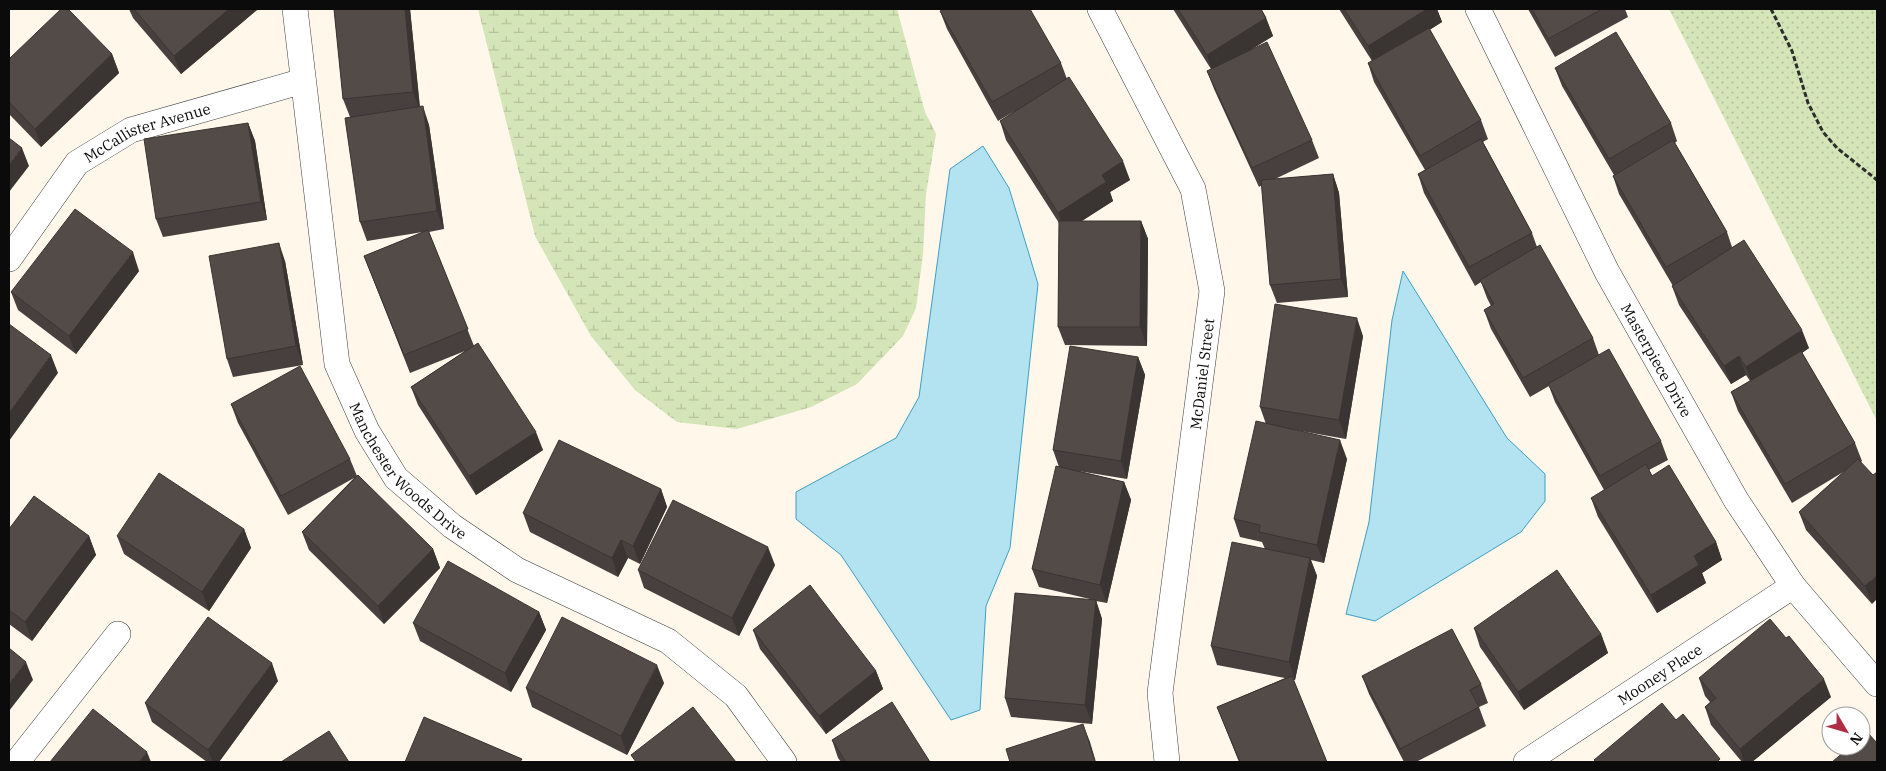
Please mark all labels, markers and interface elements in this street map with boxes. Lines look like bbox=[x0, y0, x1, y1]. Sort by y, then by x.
street label: McCallister Avenue bbox=[80, 98, 212, 166]
street label: Masterpiece Drive bbox=[1617, 300, 1696, 420]
street label: McDaniel Street bbox=[1186, 317, 1218, 431]
street label: Manchester Woods Drive bbox=[346, 399, 471, 543]
street label: Mooney Place bbox=[1614, 639, 1705, 709]
north arrow bbox=[1821, 706, 1871, 756]
text: N bbox=[1846, 729, 1867, 749]

